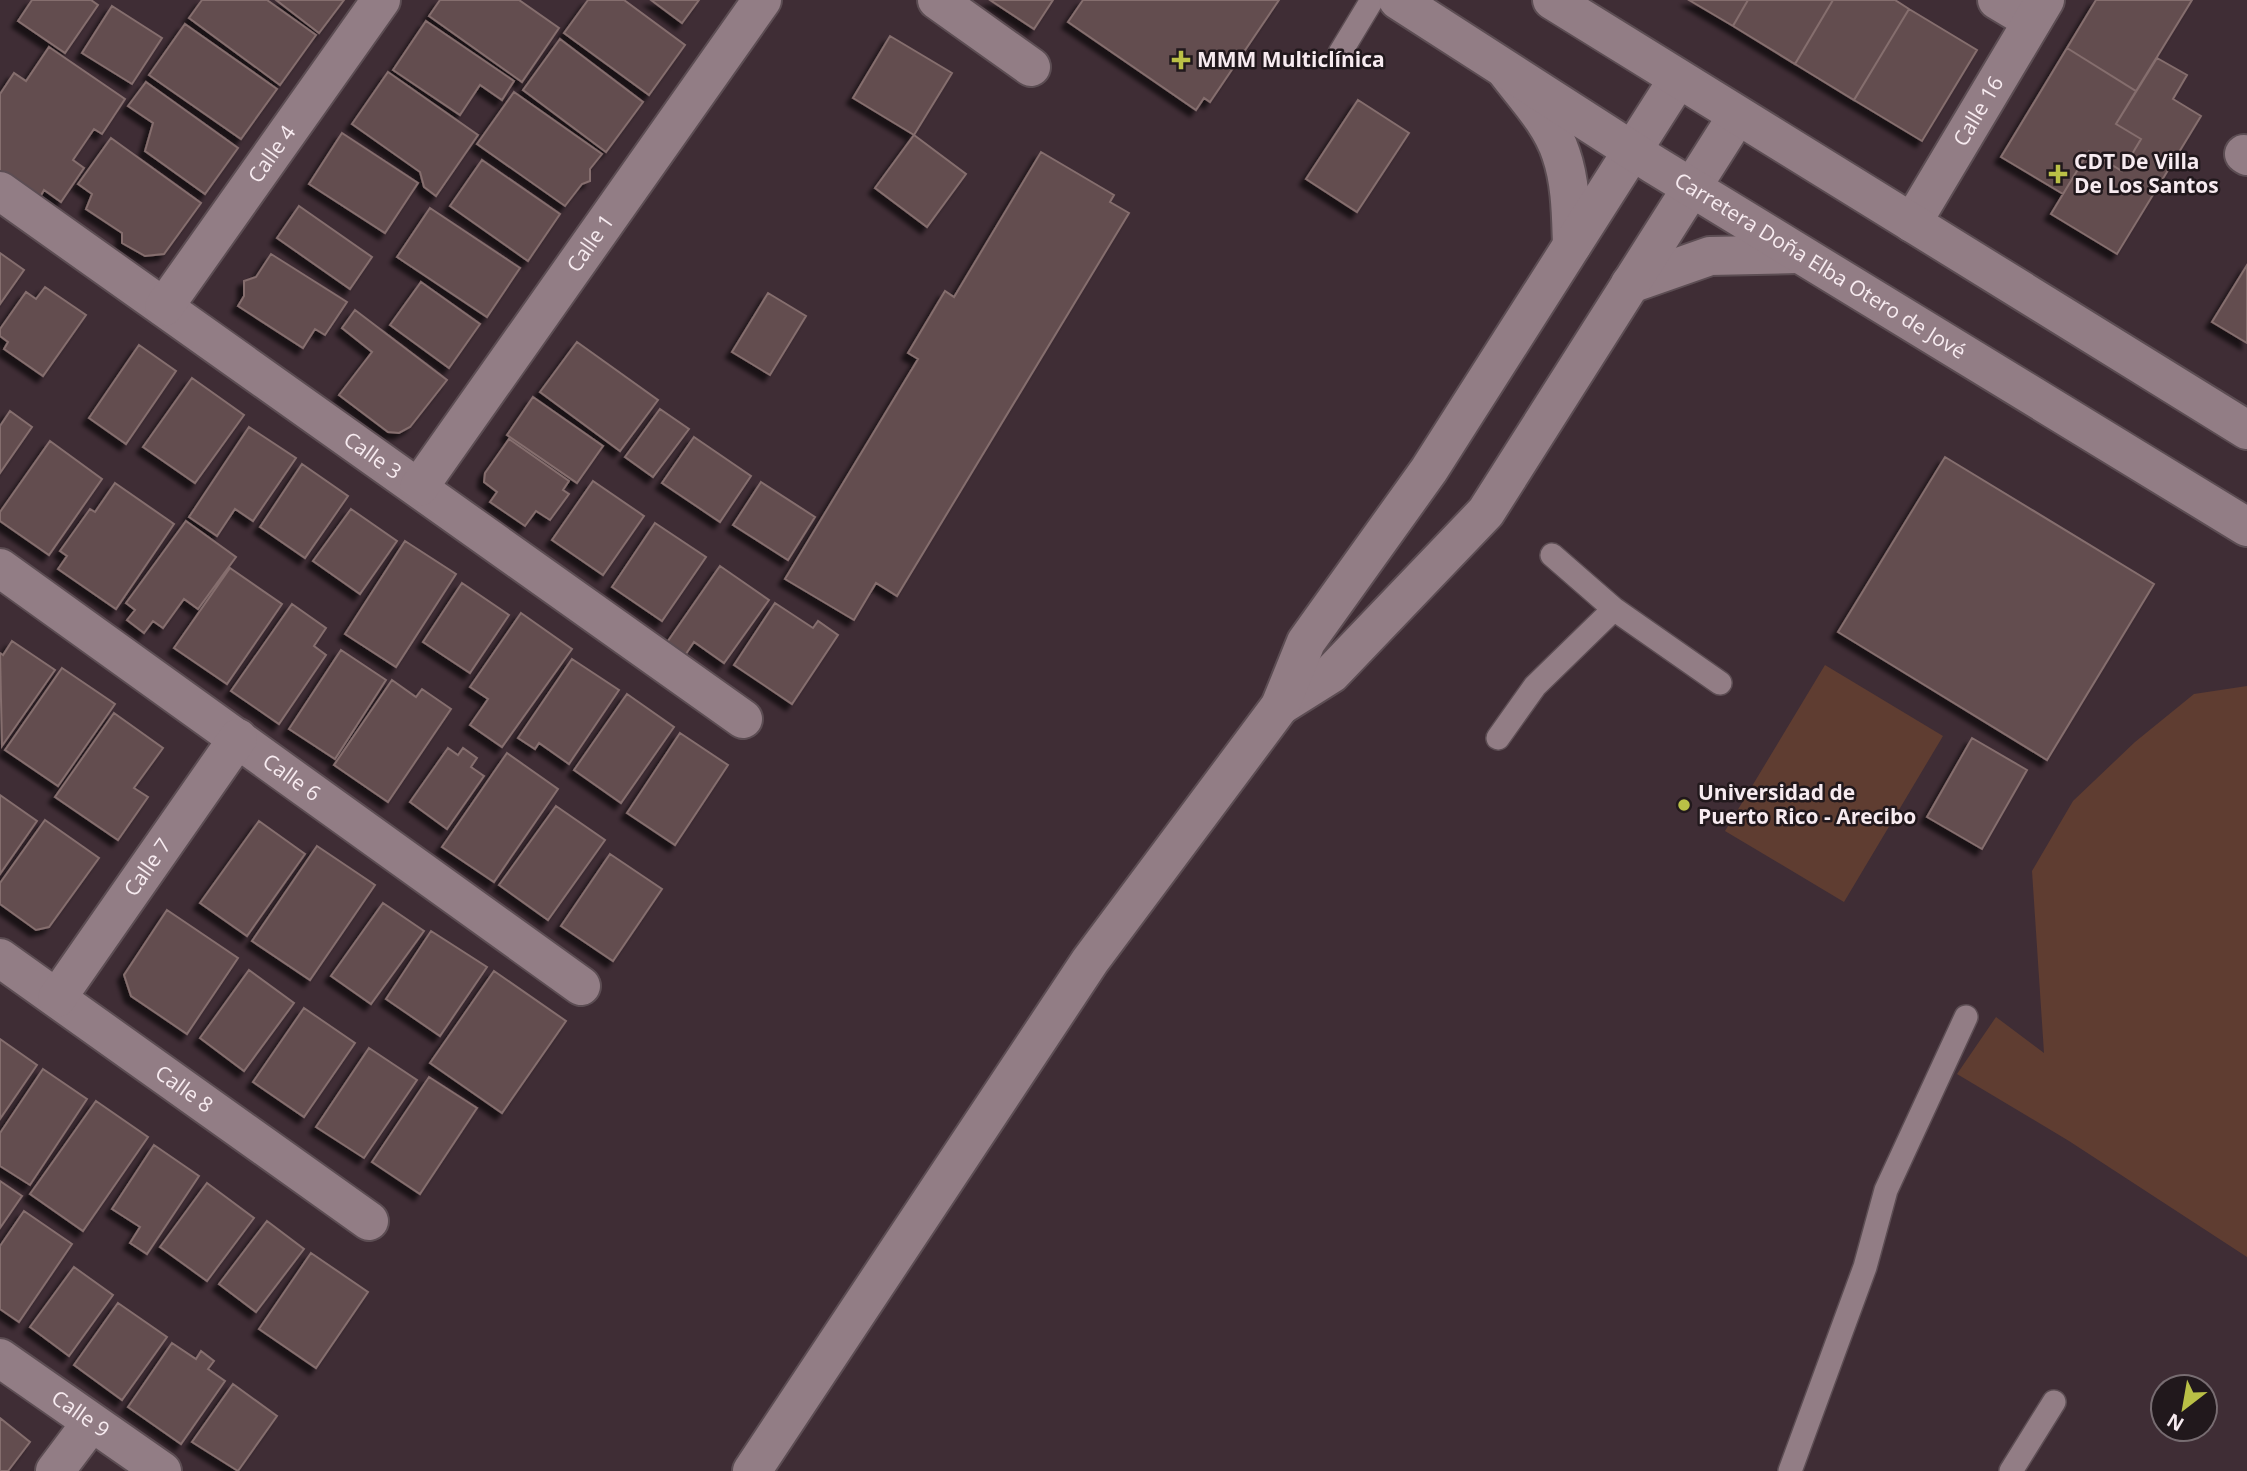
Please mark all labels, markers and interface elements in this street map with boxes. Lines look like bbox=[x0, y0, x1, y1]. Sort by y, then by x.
place label: MMM Multiclínica bbox=[1197, 45, 1385, 73]
marker: MMM Multiclínica bbox=[1171, 50, 1191, 70]
street label: Calle 16 bbox=[1946, 71, 2009, 151]
street label: Calle 4 bbox=[241, 119, 301, 188]
place label: CDT De Villa De Los Santos bbox=[2074, 147, 2219, 199]
marker: CDT De Villa De Los Santos bbox=[2048, 164, 2068, 184]
street label: Carretera Doña Elba Otero de Jové bbox=[1670, 165, 1972, 365]
street label: Calle 1 bbox=[560, 208, 620, 277]
street label: Calle 3 bbox=[339, 425, 408, 485]
street label: Calle 6 bbox=[258, 747, 326, 807]
place label: Universidad de Puerto Rico - Arecibo bbox=[1698, 778, 1916, 830]
marker: Universidad de Puerto Rico - Arecibo bbox=[1676, 797, 1692, 813]
street label: Calle 7 bbox=[117, 832, 177, 902]
street label: Calle 8 bbox=[150, 1058, 219, 1119]
north arrow bbox=[2149, 1373, 2219, 1443]
street label: Calle 9 bbox=[46, 1383, 116, 1443]
text: N bbox=[2162, 1407, 2189, 1438]

